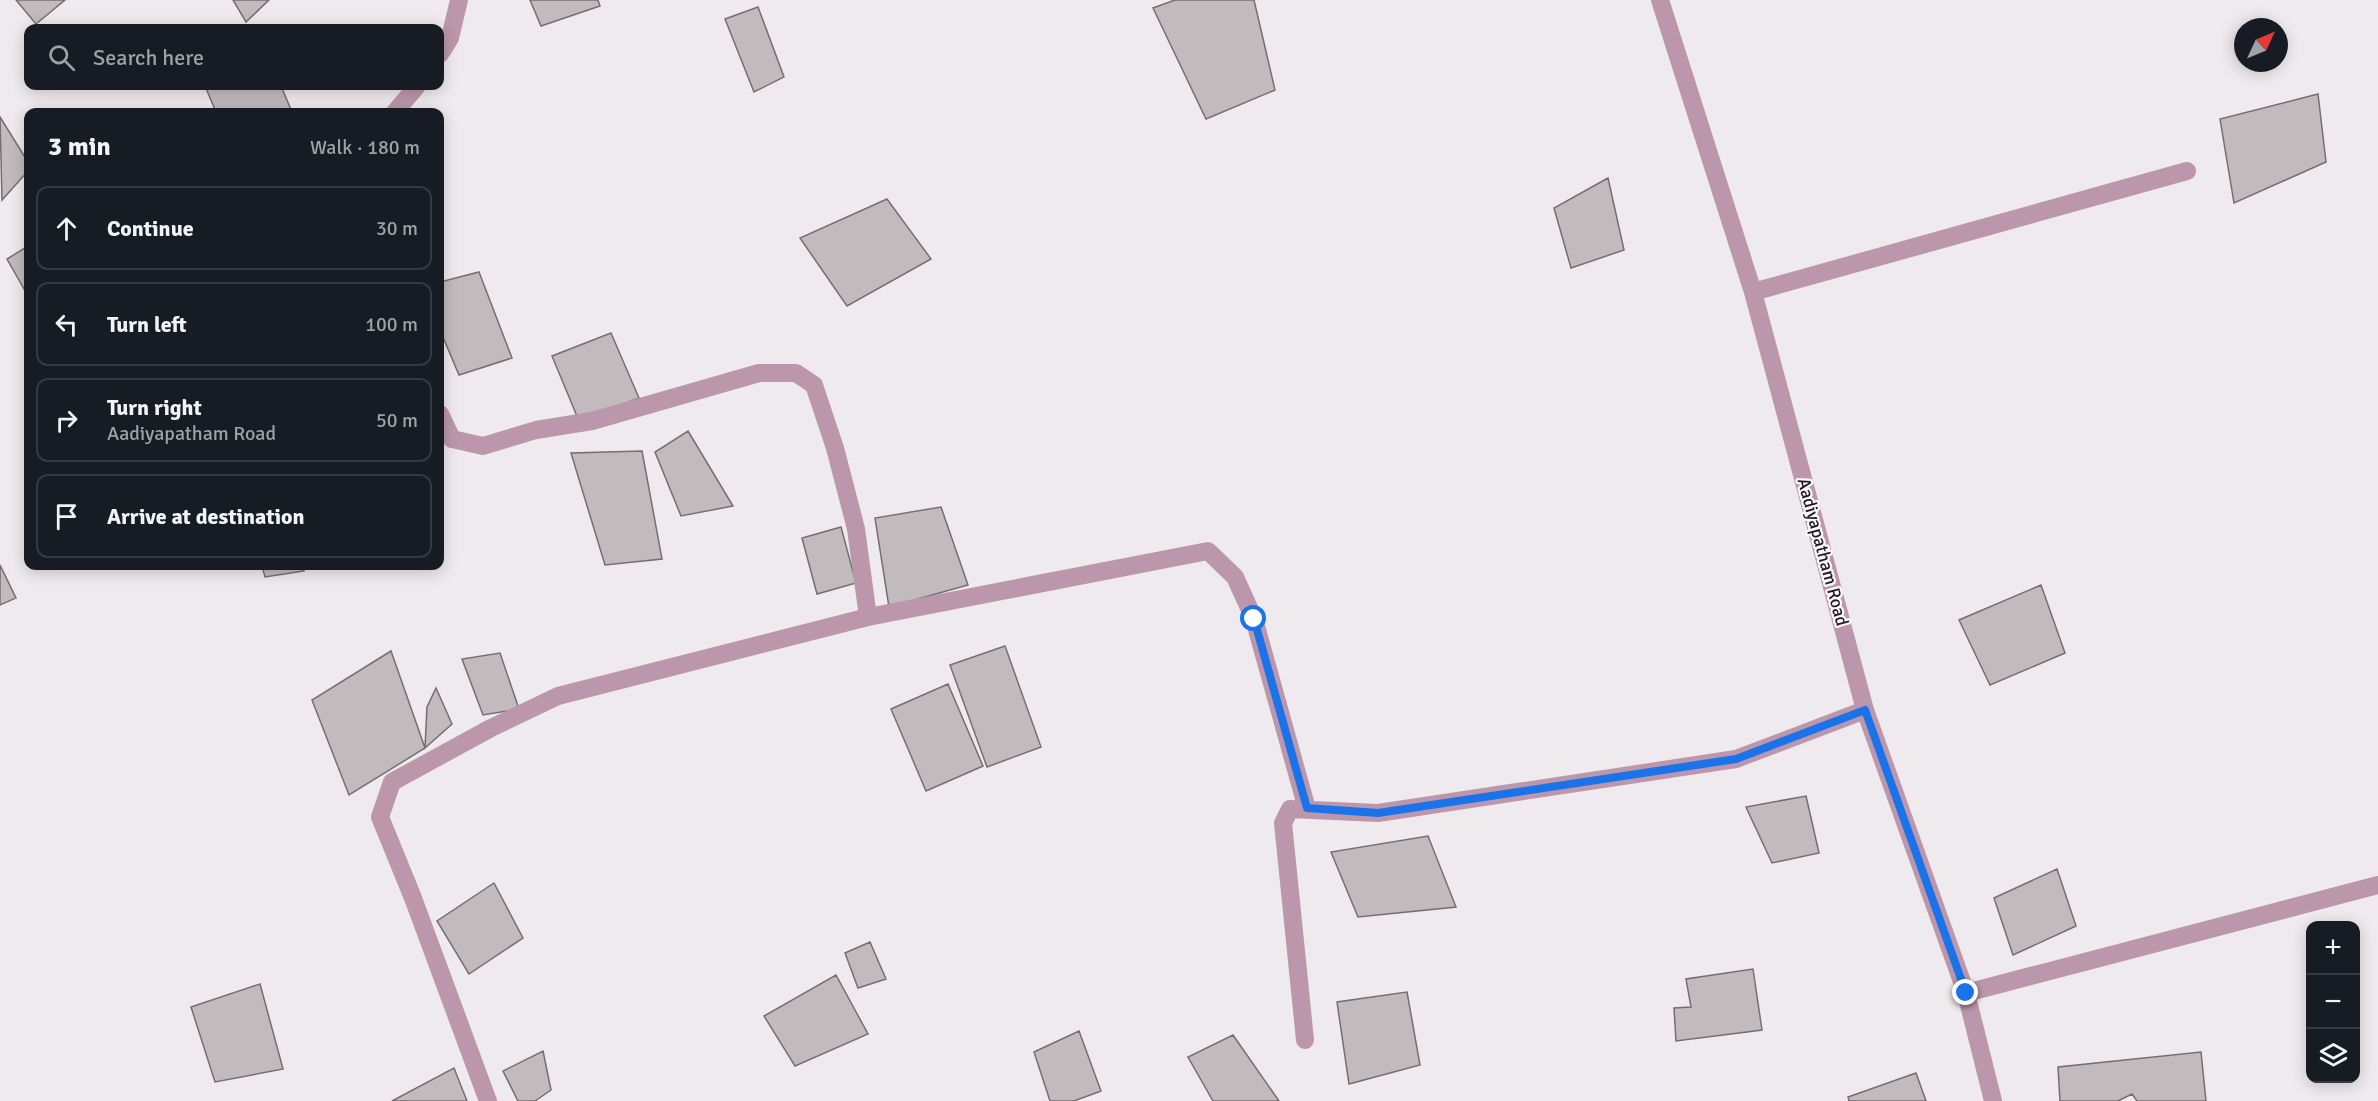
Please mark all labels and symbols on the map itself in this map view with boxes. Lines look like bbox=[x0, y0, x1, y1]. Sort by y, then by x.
north arrow bbox=[2234, 18, 2288, 72]
street label: Aadiyapatham Road bbox=[1793, 476, 1853, 628]
route start bbox=[1240, 605, 1266, 631]
route end bbox=[1952, 979, 1978, 1005]

